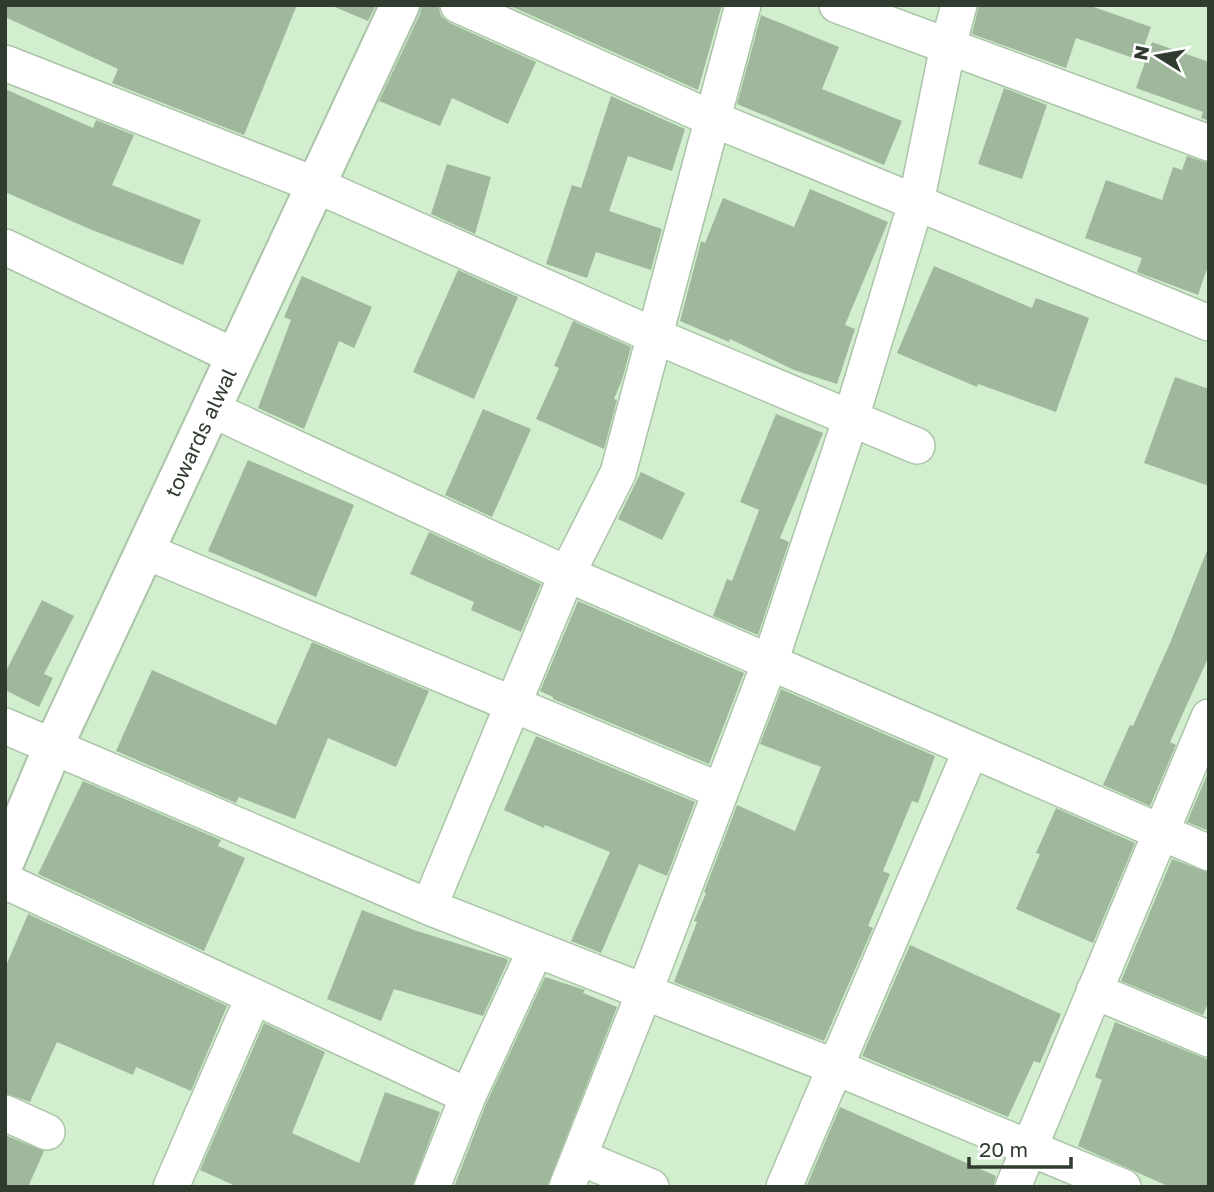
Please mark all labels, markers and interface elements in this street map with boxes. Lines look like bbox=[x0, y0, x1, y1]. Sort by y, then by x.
north arrow bbox=[1123, 21, 1193, 91]
text: N bbox=[1128, 43, 1153, 62]
street label: towards alwal bbox=[159, 363, 242, 501]
scale bar bbox=[969, 1126, 1070, 1170]
text: 20 m bbox=[979, 1136, 1028, 1162]

